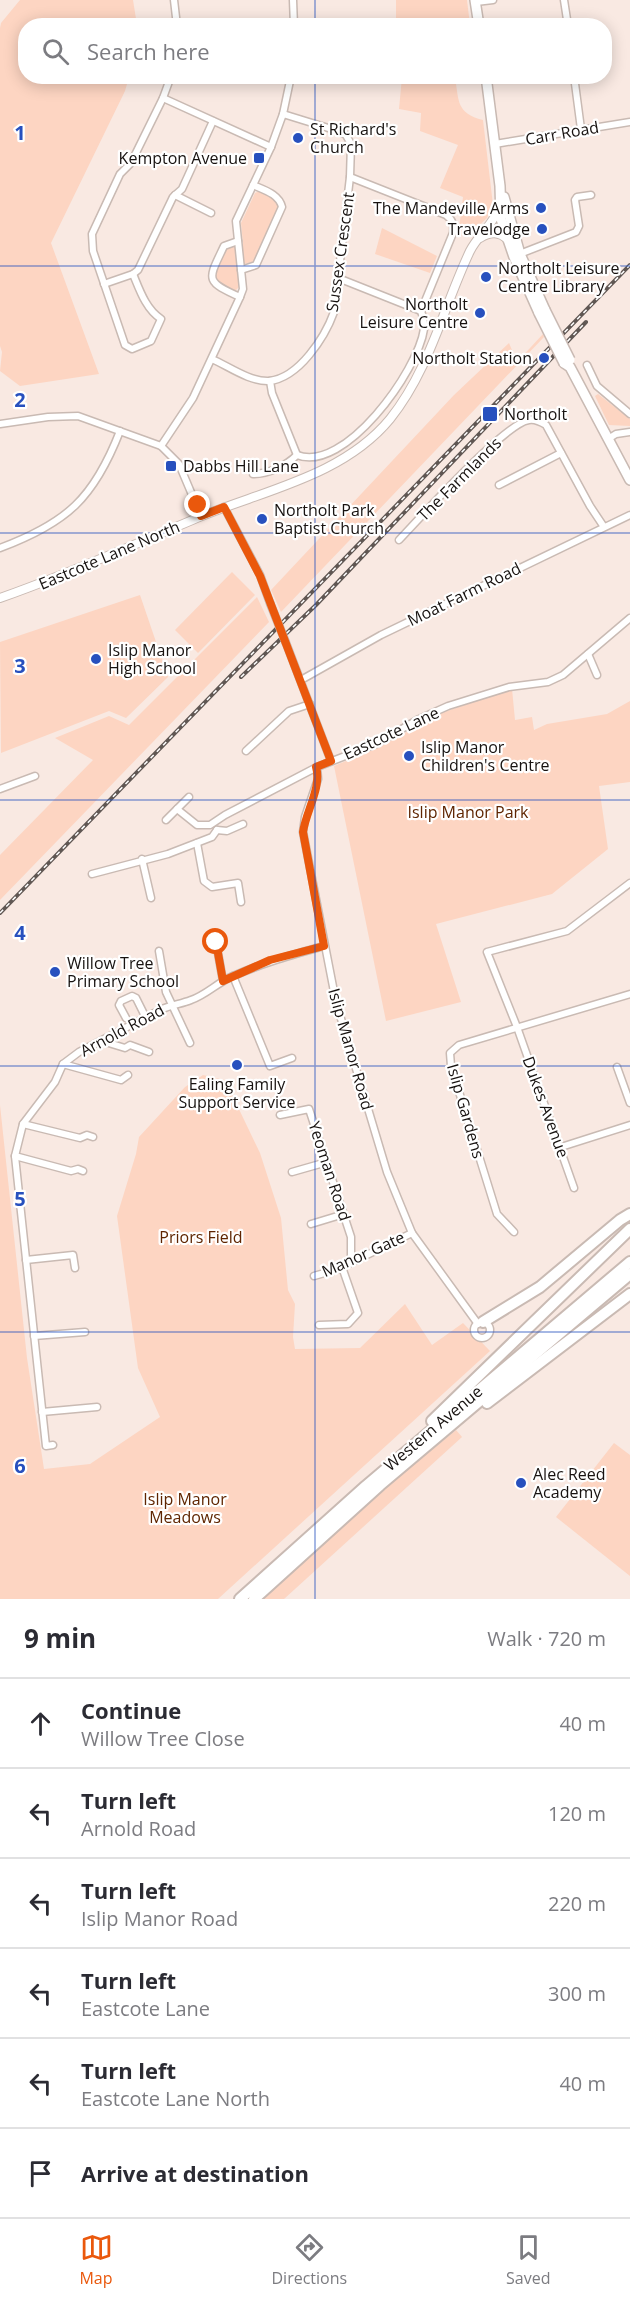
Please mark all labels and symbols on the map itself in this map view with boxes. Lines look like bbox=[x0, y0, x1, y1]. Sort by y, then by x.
street label: Carr Road bbox=[523, 116, 601, 150]
place label: St Richard's Church bbox=[310, 118, 396, 158]
text: 1 bbox=[14, 119, 26, 146]
marker: St Richard's Church bbox=[291, 131, 305, 145]
place label: Kempton Avenue bbox=[119, 147, 247, 169]
marker: Kempton Avenue bbox=[252, 151, 266, 165]
street label: Sussex Crescent bbox=[321, 190, 359, 313]
place label: The Mandeville Arms bbox=[373, 197, 529, 219]
marker: The Mandeville Arms bbox=[534, 201, 548, 215]
place label: Travelodge bbox=[448, 218, 530, 240]
marker: Travelodge bbox=[535, 222, 549, 236]
place label: Northolt Leisure Centre Library bbox=[498, 257, 620, 297]
marker: Northolt Leisure Centre Library bbox=[479, 270, 493, 284]
place label: Northolt Leisure Centre bbox=[359, 293, 468, 333]
marker: Northolt Leisure Centre bbox=[473, 306, 487, 320]
place label: Northolt Station bbox=[412, 347, 532, 369]
marker: Northolt Station bbox=[537, 351, 551, 365]
text: 2 bbox=[14, 386, 26, 413]
place label: Northolt bbox=[504, 403, 567, 425]
marker: Northolt bbox=[481, 405, 499, 423]
street label: The Farmlands bbox=[412, 432, 506, 526]
place label: Dabbs Hill Lane bbox=[183, 455, 299, 477]
marker: Dabbs Hill Lane bbox=[164, 459, 178, 473]
route end bbox=[184, 491, 210, 517]
place label: Northolt Park Baptist Church bbox=[274, 499, 384, 539]
marker: Northolt Park Baptist Church bbox=[255, 512, 269, 526]
street label: Eastcote Lane North bbox=[35, 515, 183, 595]
street label: Moat Farm Road bbox=[404, 557, 524, 631]
place label: Islip Manor High School bbox=[108, 639, 196, 679]
text: 3 bbox=[14, 652, 26, 679]
marker: Islip Manor High School bbox=[89, 652, 103, 666]
street label: Eastcote Lane bbox=[340, 701, 442, 765]
place label: Islip Manor Children's Centre bbox=[421, 736, 550, 776]
marker: Islip Manor Children's Centre bbox=[402, 749, 416, 763]
park label: Islip Manor Park bbox=[408, 801, 529, 823]
text: 4 bbox=[14, 919, 26, 946]
route start bbox=[202, 928, 228, 954]
place label: Willow Tree Primary School bbox=[67, 952, 179, 992]
marker: Willow Tree Primary School bbox=[48, 965, 62, 979]
street label: Islip Manor Road bbox=[323, 986, 379, 1112]
street label: Arnold Road bbox=[76, 999, 168, 1061]
street label: Dukes Avenue bbox=[517, 1053, 575, 1161]
marker: Ealing Family Support Service bbox=[230, 1058, 244, 1072]
street label: Islip Gardens bbox=[442, 1061, 490, 1161]
place label: Ealing Family Support Service bbox=[178, 1073, 296, 1113]
street label: Yeoman Road bbox=[304, 1118, 356, 1224]
text: 5 bbox=[14, 1185, 26, 1212]
park label: Priors Field bbox=[159, 1226, 243, 1248]
street label: Manor Gate bbox=[318, 1226, 408, 1282]
street label: Western Avenue bbox=[379, 1380, 487, 1476]
text: 6 bbox=[14, 1452, 26, 1479]
place label: Alec Reed Academy bbox=[533, 1463, 606, 1503]
marker: Alec Reed Academy bbox=[514, 1476, 528, 1490]
park label: Islip Manor Meadows bbox=[143, 1488, 227, 1528]

